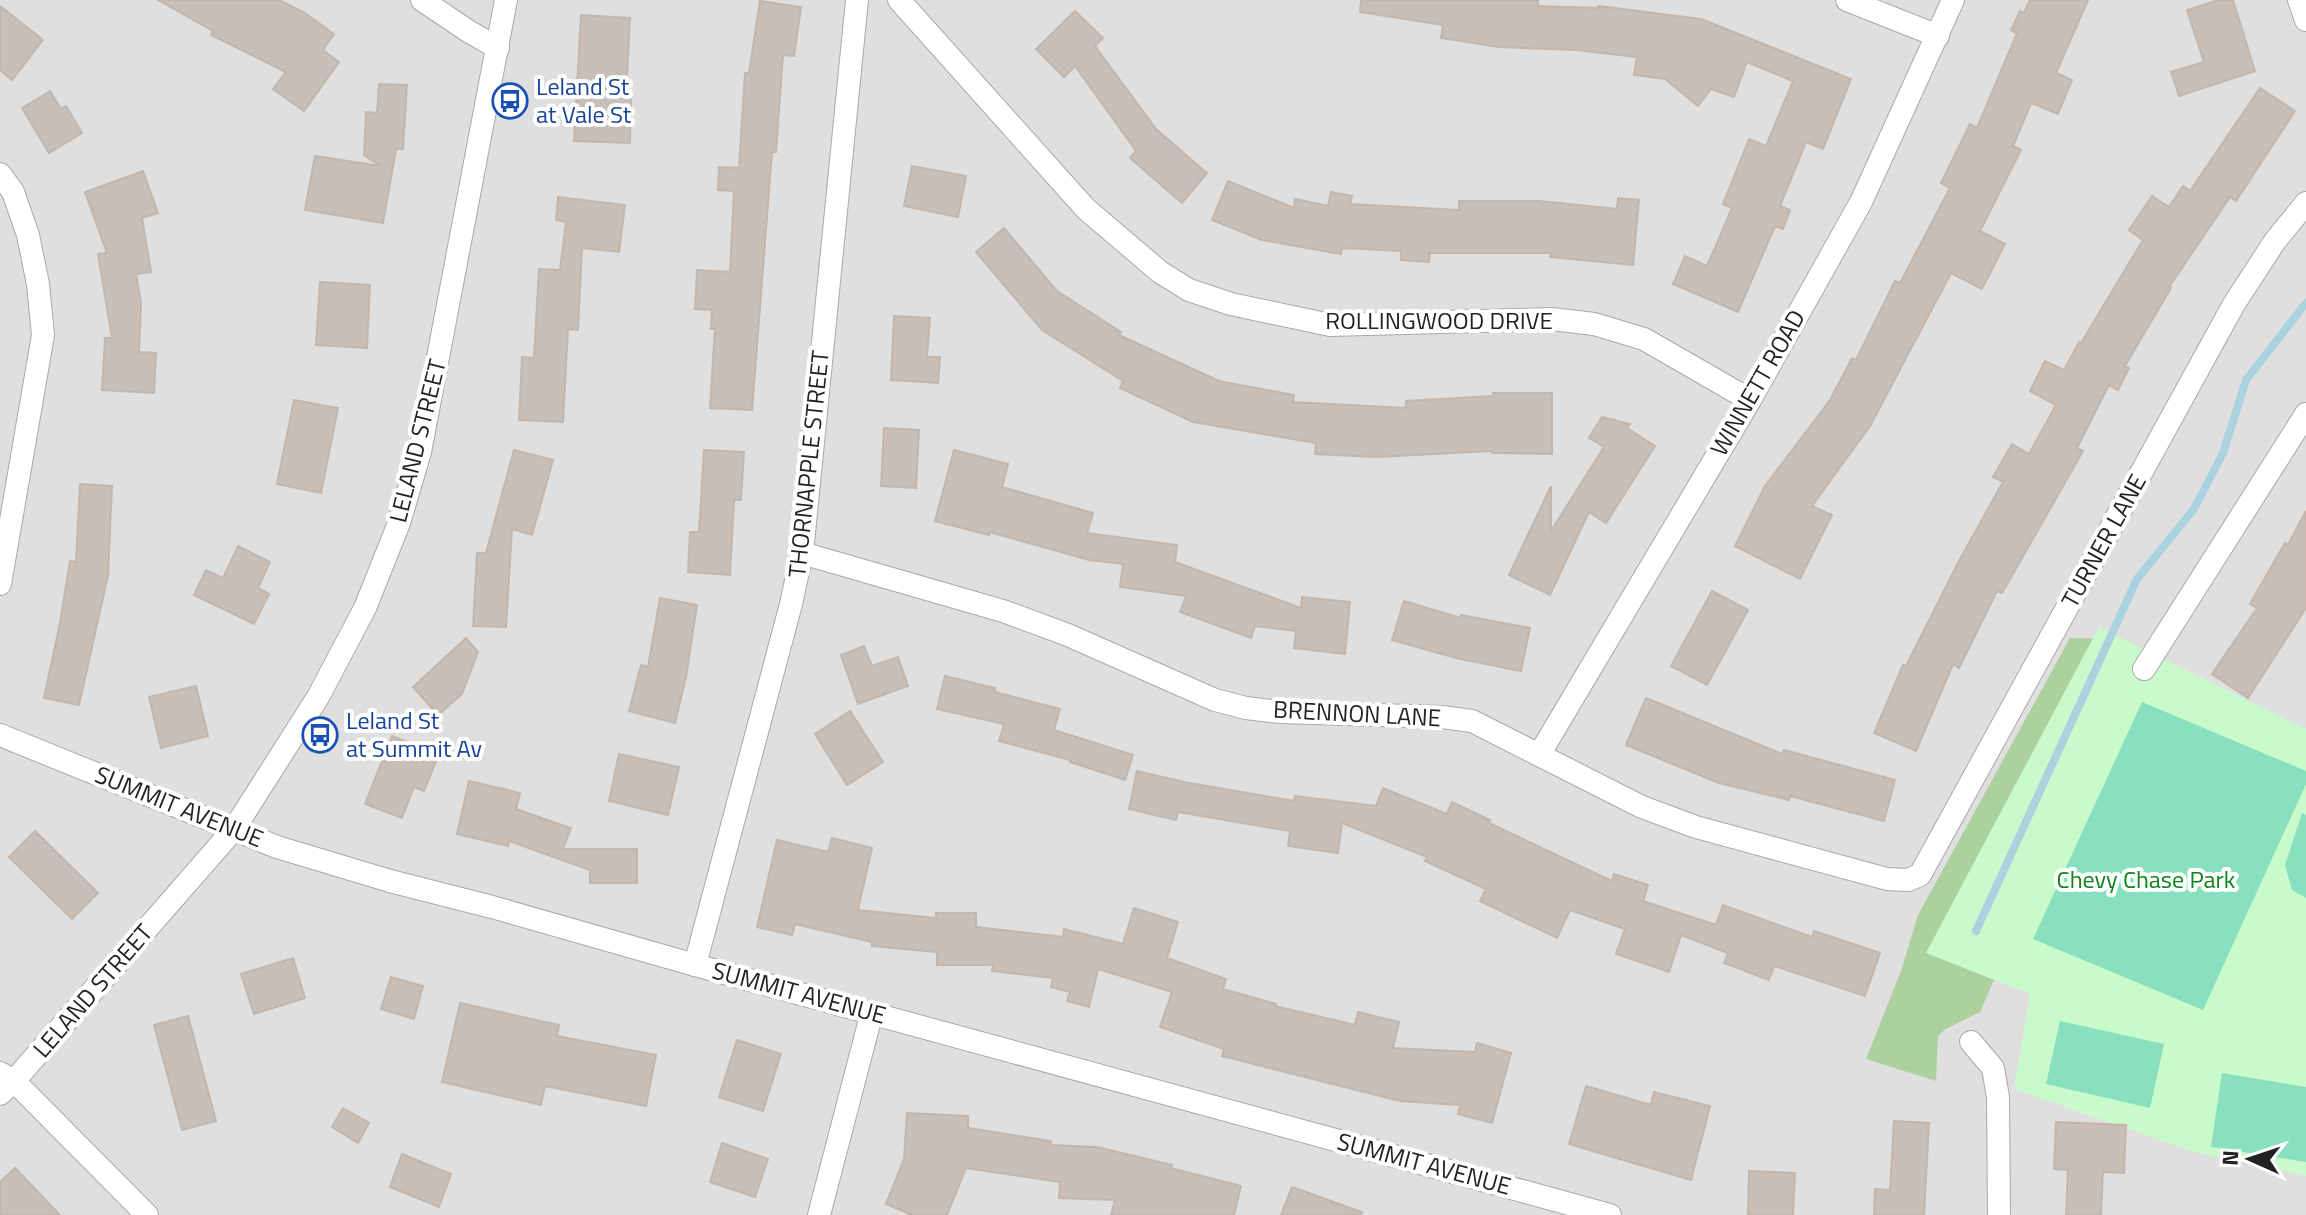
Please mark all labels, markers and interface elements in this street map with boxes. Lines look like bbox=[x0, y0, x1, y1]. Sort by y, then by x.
place label: Leland St at Vale St bbox=[536, 68, 632, 132]
bus stop icon: Leland St at Vale St bbox=[491, 82, 529, 120]
street label: ROLLINGWOOD DRIVE bbox=[1325, 302, 1553, 338]
street label: WINNETT ROAD bbox=[1701, 303, 1814, 462]
street label: THORNAPPLE STREET bbox=[778, 348, 838, 579]
street label: LELAND STREET bbox=[379, 355, 455, 526]
street label: TURNER LANE bbox=[2052, 467, 2155, 614]
street label: BRENNON LANE bbox=[1272, 691, 1442, 735]
place label: Leland St at Summit Av bbox=[346, 702, 482, 766]
bus stop icon: Leland St at Summit Av bbox=[301, 716, 339, 754]
street label: SUMMIT AVENUE bbox=[90, 756, 269, 856]
park label: Chevy Chase Park bbox=[2057, 861, 2236, 897]
street label: LELAND STREET bbox=[24, 915, 161, 1065]
street label: SUMMIT AVENUE bbox=[708, 952, 890, 1033]
north arrow bbox=[2210, 1119, 2290, 1199]
street label: SUMMIT AVENUE bbox=[1333, 1123, 1515, 1204]
text: N bbox=[2213, 1149, 2247, 1166]

